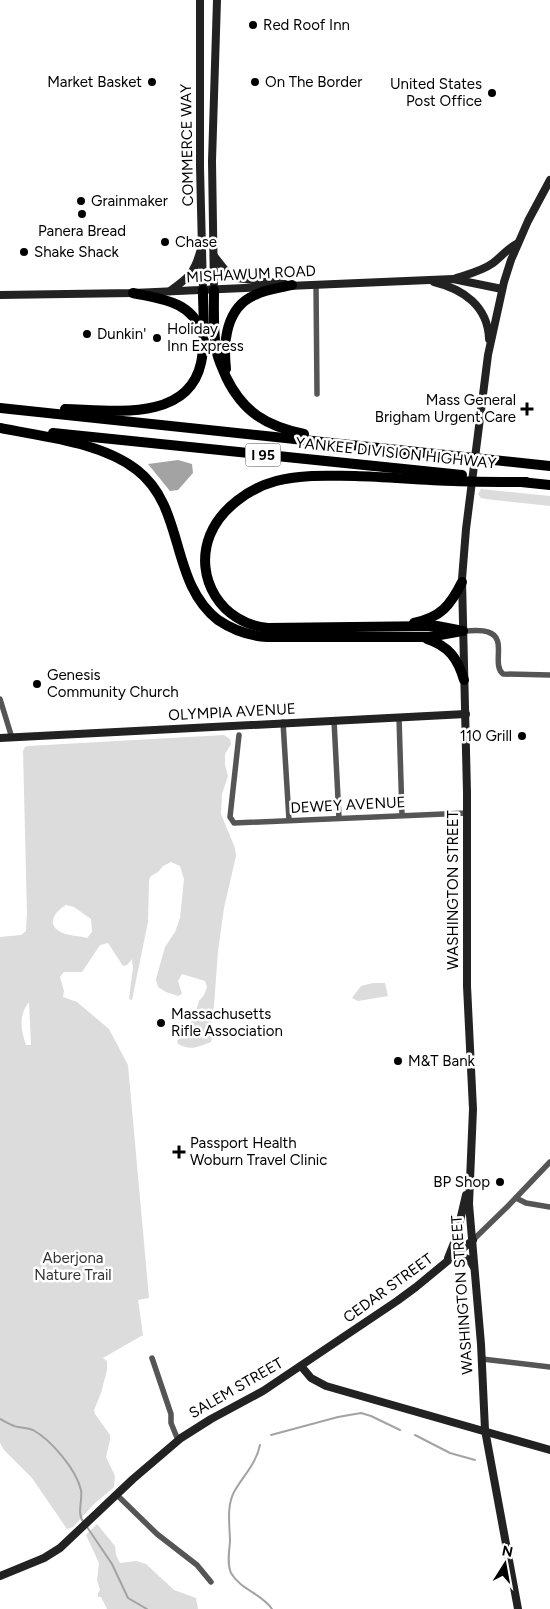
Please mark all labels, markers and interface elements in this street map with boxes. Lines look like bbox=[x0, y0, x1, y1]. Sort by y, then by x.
place label: Red Roof Inn bbox=[263, 16, 350, 34]
marker: Red Roof Inn bbox=[247, 19, 259, 31]
place label: Market Basket bbox=[47, 73, 142, 91]
place label: On The Border bbox=[265, 73, 362, 91]
place label: United States Post Office bbox=[390, 75, 482, 110]
marker: Market Basket bbox=[146, 76, 158, 88]
marker: On The Border bbox=[249, 76, 261, 88]
street label: COMMERCE WAY bbox=[177, 84, 197, 206]
marker: United States Post Office bbox=[486, 87, 498, 99]
place label: Grainmaker bbox=[91, 192, 168, 210]
marker: Grainmaker bbox=[75, 195, 87, 207]
marker: Panera Bread bbox=[76, 208, 88, 220]
place label: Panera Bread bbox=[38, 222, 126, 240]
place label: Chase bbox=[175, 233, 217, 251]
marker: Chase bbox=[159, 236, 171, 248]
place label: Shake Shack bbox=[34, 243, 120, 261]
marker: Shake Shack bbox=[18, 246, 30, 258]
street label: MISHAWUM ROAD bbox=[186, 262, 316, 286]
place label: Holiday Inn Express bbox=[167, 320, 244, 355]
place label: Dunkin' bbox=[97, 325, 146, 343]
marker: Dunkin' bbox=[81, 328, 93, 340]
marker: Holiday Inn Express bbox=[151, 332, 163, 344]
place label: Mass General Brigham Urgent Care bbox=[375, 391, 516, 426]
marker: Mass General Brigham Urgent Care bbox=[520, 402, 534, 416]
street label: YANKEE DIVISION HIGHWAY bbox=[295, 434, 497, 472]
road number: I 95 bbox=[246, 444, 280, 466]
place label: Genesis Community Church bbox=[47, 666, 179, 701]
marker: Genesis Community Church bbox=[31, 678, 43, 690]
street label: OLYMPIA AVENUE bbox=[168, 700, 296, 724]
place label: 110 Grill bbox=[460, 727, 512, 745]
marker: 110 Grill bbox=[516, 730, 528, 742]
street label: DEWEY AVENUE bbox=[290, 793, 406, 817]
street label: WASHINGTON STREET bbox=[444, 809, 462, 970]
place label: Massachusetts Rifle Association bbox=[171, 1005, 283, 1040]
marker: Massachusetts Rifle Association bbox=[155, 1017, 167, 1029]
place label: M&T Bank bbox=[408, 1052, 476, 1070]
marker: M&T Bank bbox=[392, 1055, 404, 1067]
place label: Passport Health Woburn Travel Clinic bbox=[190, 1134, 327, 1169]
marker: Passport Health Woburn Travel Clinic bbox=[172, 1145, 186, 1159]
place label: BP Shop bbox=[433, 1173, 490, 1191]
marker: BP Shop bbox=[494, 1176, 506, 1188]
street label: WASHINGTON STREET bbox=[447, 1214, 477, 1375]
park label: Aberjona Nature Trail bbox=[34, 1249, 112, 1284]
street label: CEDAR STREET bbox=[340, 1249, 437, 1326]
street label: SALEM STREET bbox=[186, 1354, 287, 1422]
north arrow bbox=[480, 1539, 530, 1589]
text: N bbox=[500, 1542, 514, 1561]

